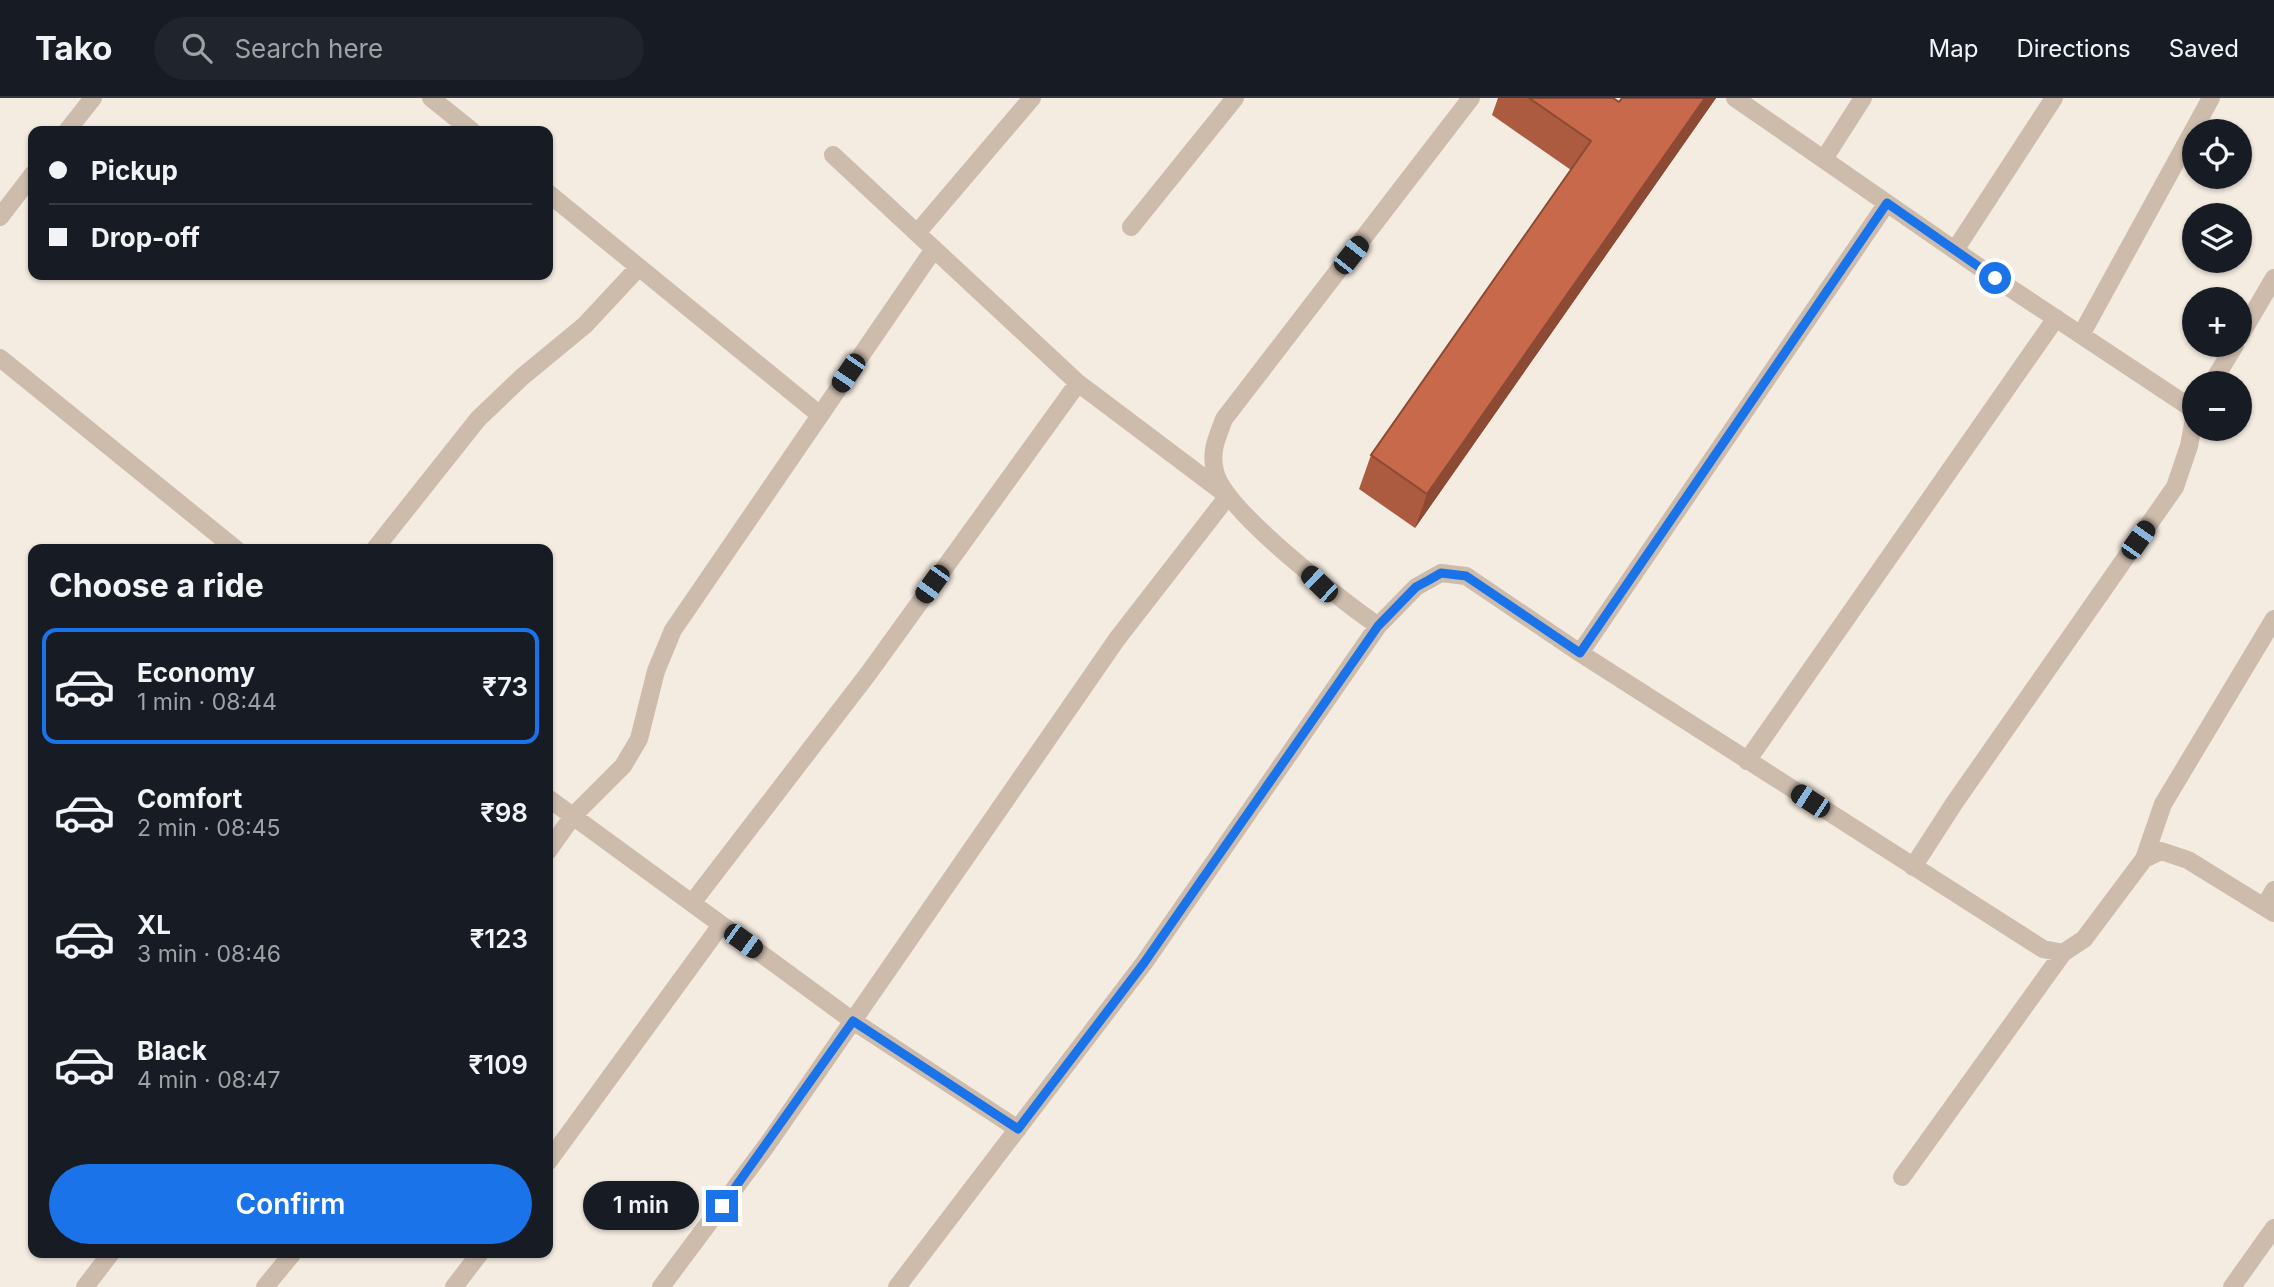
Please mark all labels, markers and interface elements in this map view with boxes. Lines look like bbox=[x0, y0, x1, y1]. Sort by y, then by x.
search box bbox=[154, 17, 644, 80]
text: Tako bbox=[35, 28, 112, 68]
icon: search bbox=[178, 29, 216, 67]
text: Search here bbox=[234, 33, 383, 64]
text: Map bbox=[1929, 34, 1978, 63]
text: Directions bbox=[2016, 34, 2131, 63]
text: Saved bbox=[2169, 34, 2239, 63]
map controls bbox=[2182, 119, 2252, 441]
button: locate bbox=[2182, 119, 2252, 189]
text: Pickup bbox=[91, 155, 178, 186]
button: layers bbox=[2182, 203, 2252, 273]
text: Drop-off bbox=[91, 222, 200, 253]
car bbox=[1330, 232, 1373, 278]
route start bbox=[1979, 262, 2011, 294]
button: + bbox=[2182, 287, 2252, 357]
car bbox=[828, 350, 869, 396]
button: − bbox=[2182, 371, 2252, 441]
car bbox=[2118, 517, 2159, 563]
car bbox=[912, 561, 953, 607]
car bbox=[1297, 562, 1342, 606]
text: Choose a ride bbox=[49, 566, 264, 605]
icon: car bbox=[53, 655, 116, 718]
text: Economy bbox=[137, 657, 255, 688]
text: ₹73 bbox=[482, 671, 528, 702]
text: 1 min · 08:44 bbox=[137, 688, 277, 716]
icon: car bbox=[53, 781, 116, 844]
car bbox=[1787, 781, 1834, 821]
text: Comfort bbox=[137, 783, 242, 814]
text: ₹98 bbox=[480, 797, 528, 828]
text: 2 min · 08:45 bbox=[137, 814, 281, 842]
icon: car bbox=[53, 907, 116, 970]
text: XL bbox=[137, 909, 171, 940]
car bbox=[720, 920, 767, 962]
text: ₹123 bbox=[470, 923, 528, 954]
text: 3 min · 08:46 bbox=[137, 940, 281, 968]
icon: car bbox=[53, 1033, 116, 1096]
text: Black bbox=[137, 1035, 207, 1066]
text: ₹109 bbox=[469, 1049, 528, 1080]
text: 4 min · 08:47 bbox=[137, 1066, 280, 1094]
button: Confirm bbox=[49, 1164, 532, 1244]
callout: 1 min bbox=[582, 1182, 698, 1230]
route end bbox=[706, 1190, 738, 1222]
text: 1 min bbox=[613, 1191, 669, 1219]

